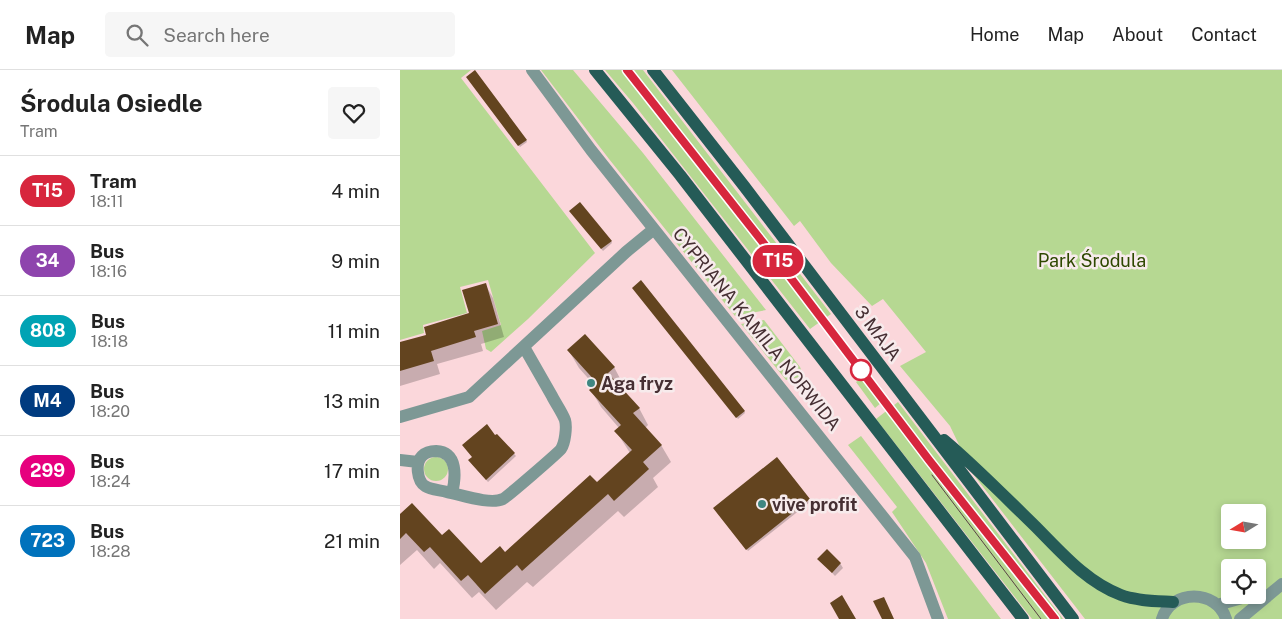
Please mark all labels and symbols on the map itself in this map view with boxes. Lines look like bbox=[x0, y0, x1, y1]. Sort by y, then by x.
street label: CYPRIANA KAMILA NORWIDA bbox=[669, 223, 845, 435]
line badge: T15 bbox=[749, 245, 807, 277]
park label: Park Środula bbox=[1038, 249, 1146, 271]
street label: 3 MAJA bbox=[850, 301, 906, 365]
unlabelled marker bbox=[850, 359, 872, 381]
place label: Aga fryz bbox=[601, 373, 673, 394]
marker: Aga fryz bbox=[585, 377, 597, 389]
place label: vive profit bbox=[772, 494, 857, 515]
marker: vive profit bbox=[756, 498, 768, 510]
north arrow bbox=[1221, 504, 1266, 549]

